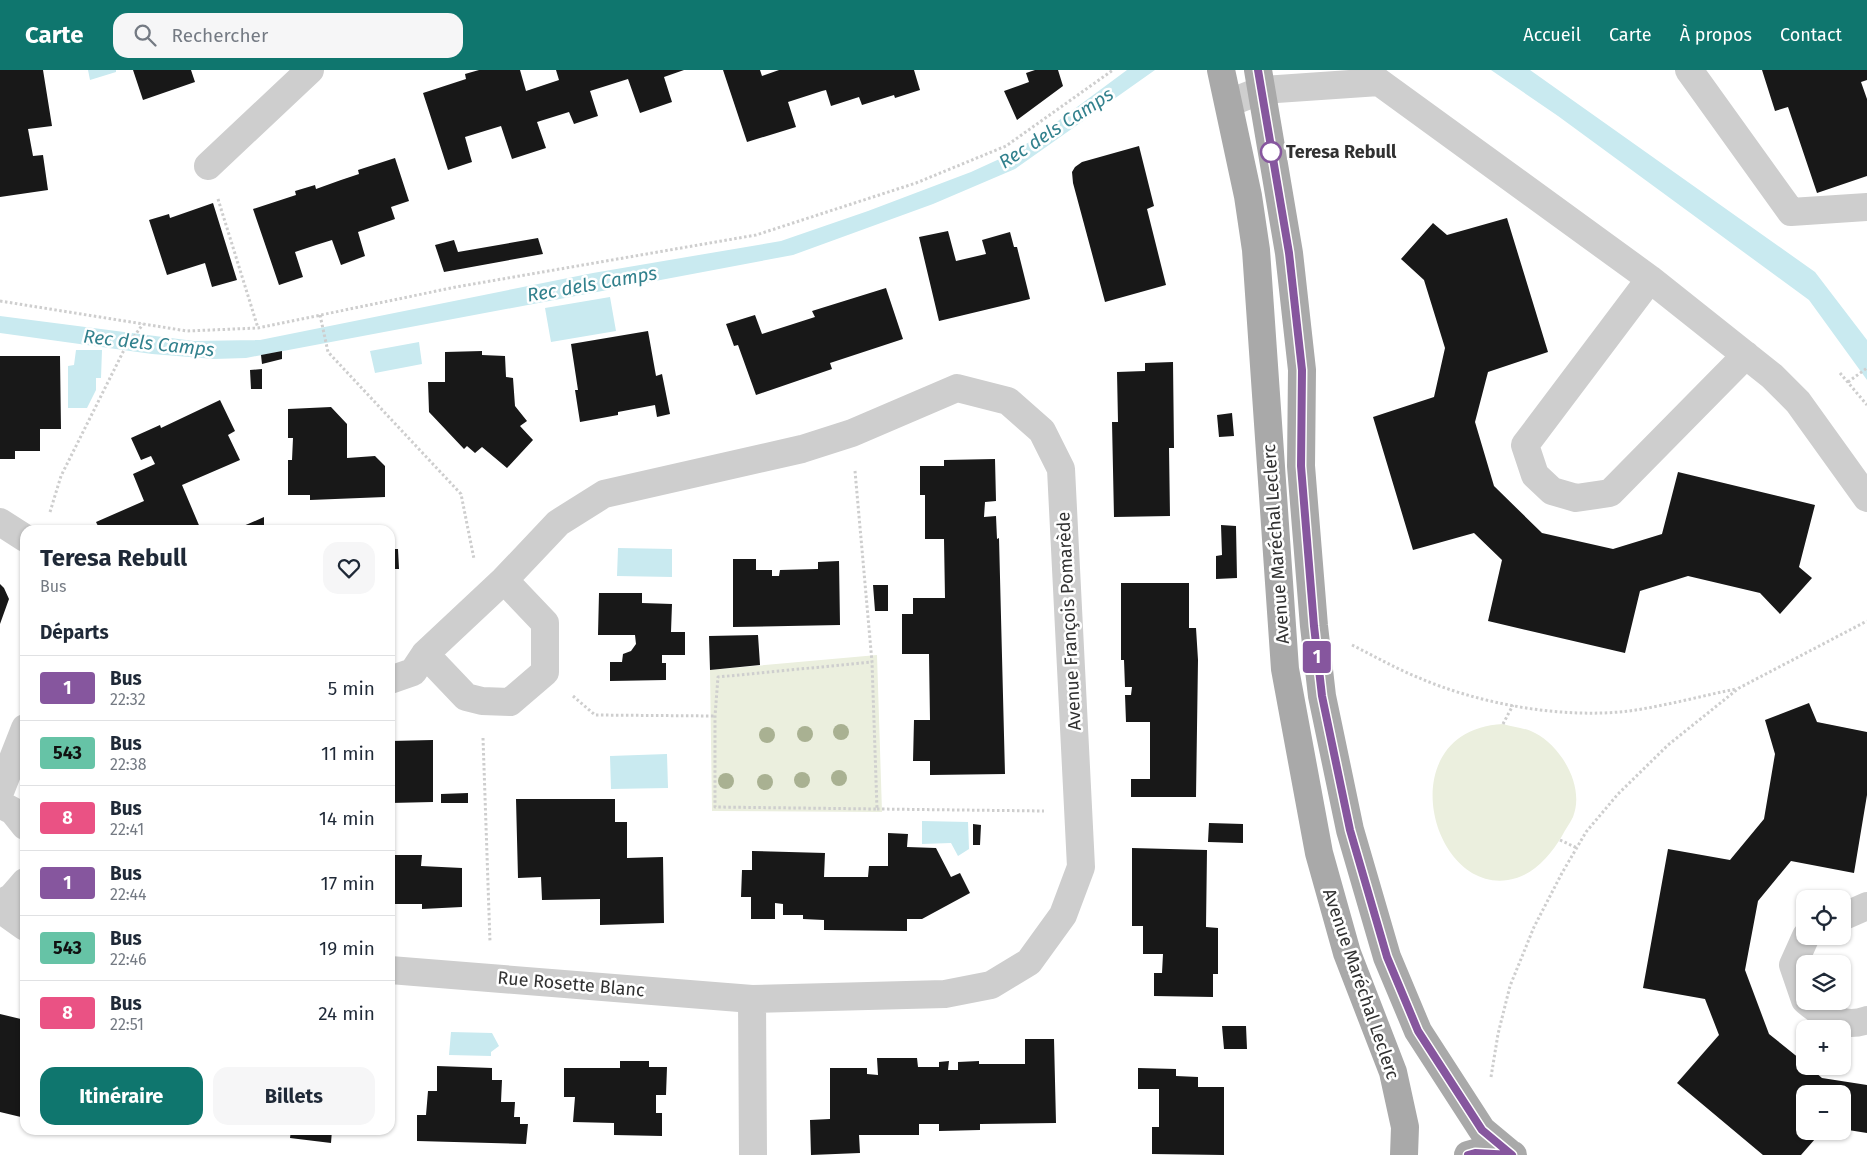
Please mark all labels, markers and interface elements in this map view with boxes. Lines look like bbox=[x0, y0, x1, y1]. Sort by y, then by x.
search box bbox=[113, 13, 463, 58]
text: Carte bbox=[25, 21, 83, 49]
icon: search bbox=[131, 21, 159, 49]
text: Rechercher bbox=[171, 24, 268, 47]
text: Accueil bbox=[1523, 24, 1581, 46]
text: Carte bbox=[1609, 24, 1652, 46]
text: À propos bbox=[1680, 24, 1752, 46]
text: Contact bbox=[1780, 24, 1842, 46]
water label: Rec dels Camps bbox=[995, 82, 1118, 174]
marker: Teresa Rebull bbox=[1260, 141, 1282, 163]
place label: Teresa Rebull bbox=[1286, 141, 1397, 163]
water label: Rec dels Camps bbox=[525, 261, 659, 307]
water label: Rec dels Camps bbox=[82, 325, 216, 361]
street label: Avenue Maréchal Leclerc bbox=[1258, 443, 1294, 645]
street label: Avenue François Pomarède bbox=[1052, 511, 1086, 731]
button: heart bbox=[323, 542, 375, 594]
text: Teresa Rebull bbox=[40, 544, 187, 572]
text: Bus bbox=[40, 577, 67, 596]
text: Départs bbox=[40, 621, 109, 644]
line badge: 1 bbox=[1301, 641, 1333, 673]
text: 1 bbox=[1313, 646, 1321, 668]
text: Bus bbox=[110, 667, 142, 690]
text: 1 bbox=[63, 677, 72, 699]
text: 5 min bbox=[328, 677, 375, 700]
text: 22:32 bbox=[110, 690, 146, 709]
text: Bus bbox=[110, 732, 142, 755]
text: 543 bbox=[53, 742, 82, 764]
text: 11 min bbox=[321, 742, 375, 765]
text: 22:38 bbox=[110, 755, 147, 774]
text: Bus bbox=[110, 797, 142, 820]
text: 8 bbox=[62, 807, 73, 829]
text: 14 min bbox=[319, 807, 375, 830]
text: 22:41 bbox=[110, 820, 144, 839]
text: Bus bbox=[110, 862, 142, 885]
text: 1 bbox=[63, 872, 72, 894]
text: 17 min bbox=[321, 872, 375, 895]
text: 22:44 bbox=[110, 885, 147, 904]
street label: Avenue Maréchal Leclerc bbox=[1318, 886, 1404, 1083]
map controls bbox=[1796, 890, 1851, 1140]
button: locate bbox=[1796, 890, 1851, 945]
text: Bus bbox=[110, 927, 142, 950]
text: 543 bbox=[53, 937, 82, 959]
text: 19 min bbox=[319, 937, 375, 960]
text: 22:46 bbox=[110, 950, 147, 969]
button: layers bbox=[1796, 955, 1851, 1010]
street label: Rue Rosette Blanc bbox=[496, 967, 646, 1001]
text: Bus bbox=[110, 992, 142, 1015]
text: 8 bbox=[62, 1002, 73, 1024]
text: 24 min bbox=[318, 1002, 375, 1025]
text: 22:51 bbox=[110, 1015, 144, 1034]
button: + bbox=[1796, 1020, 1851, 1075]
button: Itinéraire bbox=[40, 1067, 203, 1125]
button: Billets bbox=[213, 1067, 375, 1125]
button: − bbox=[1796, 1085, 1851, 1140]

